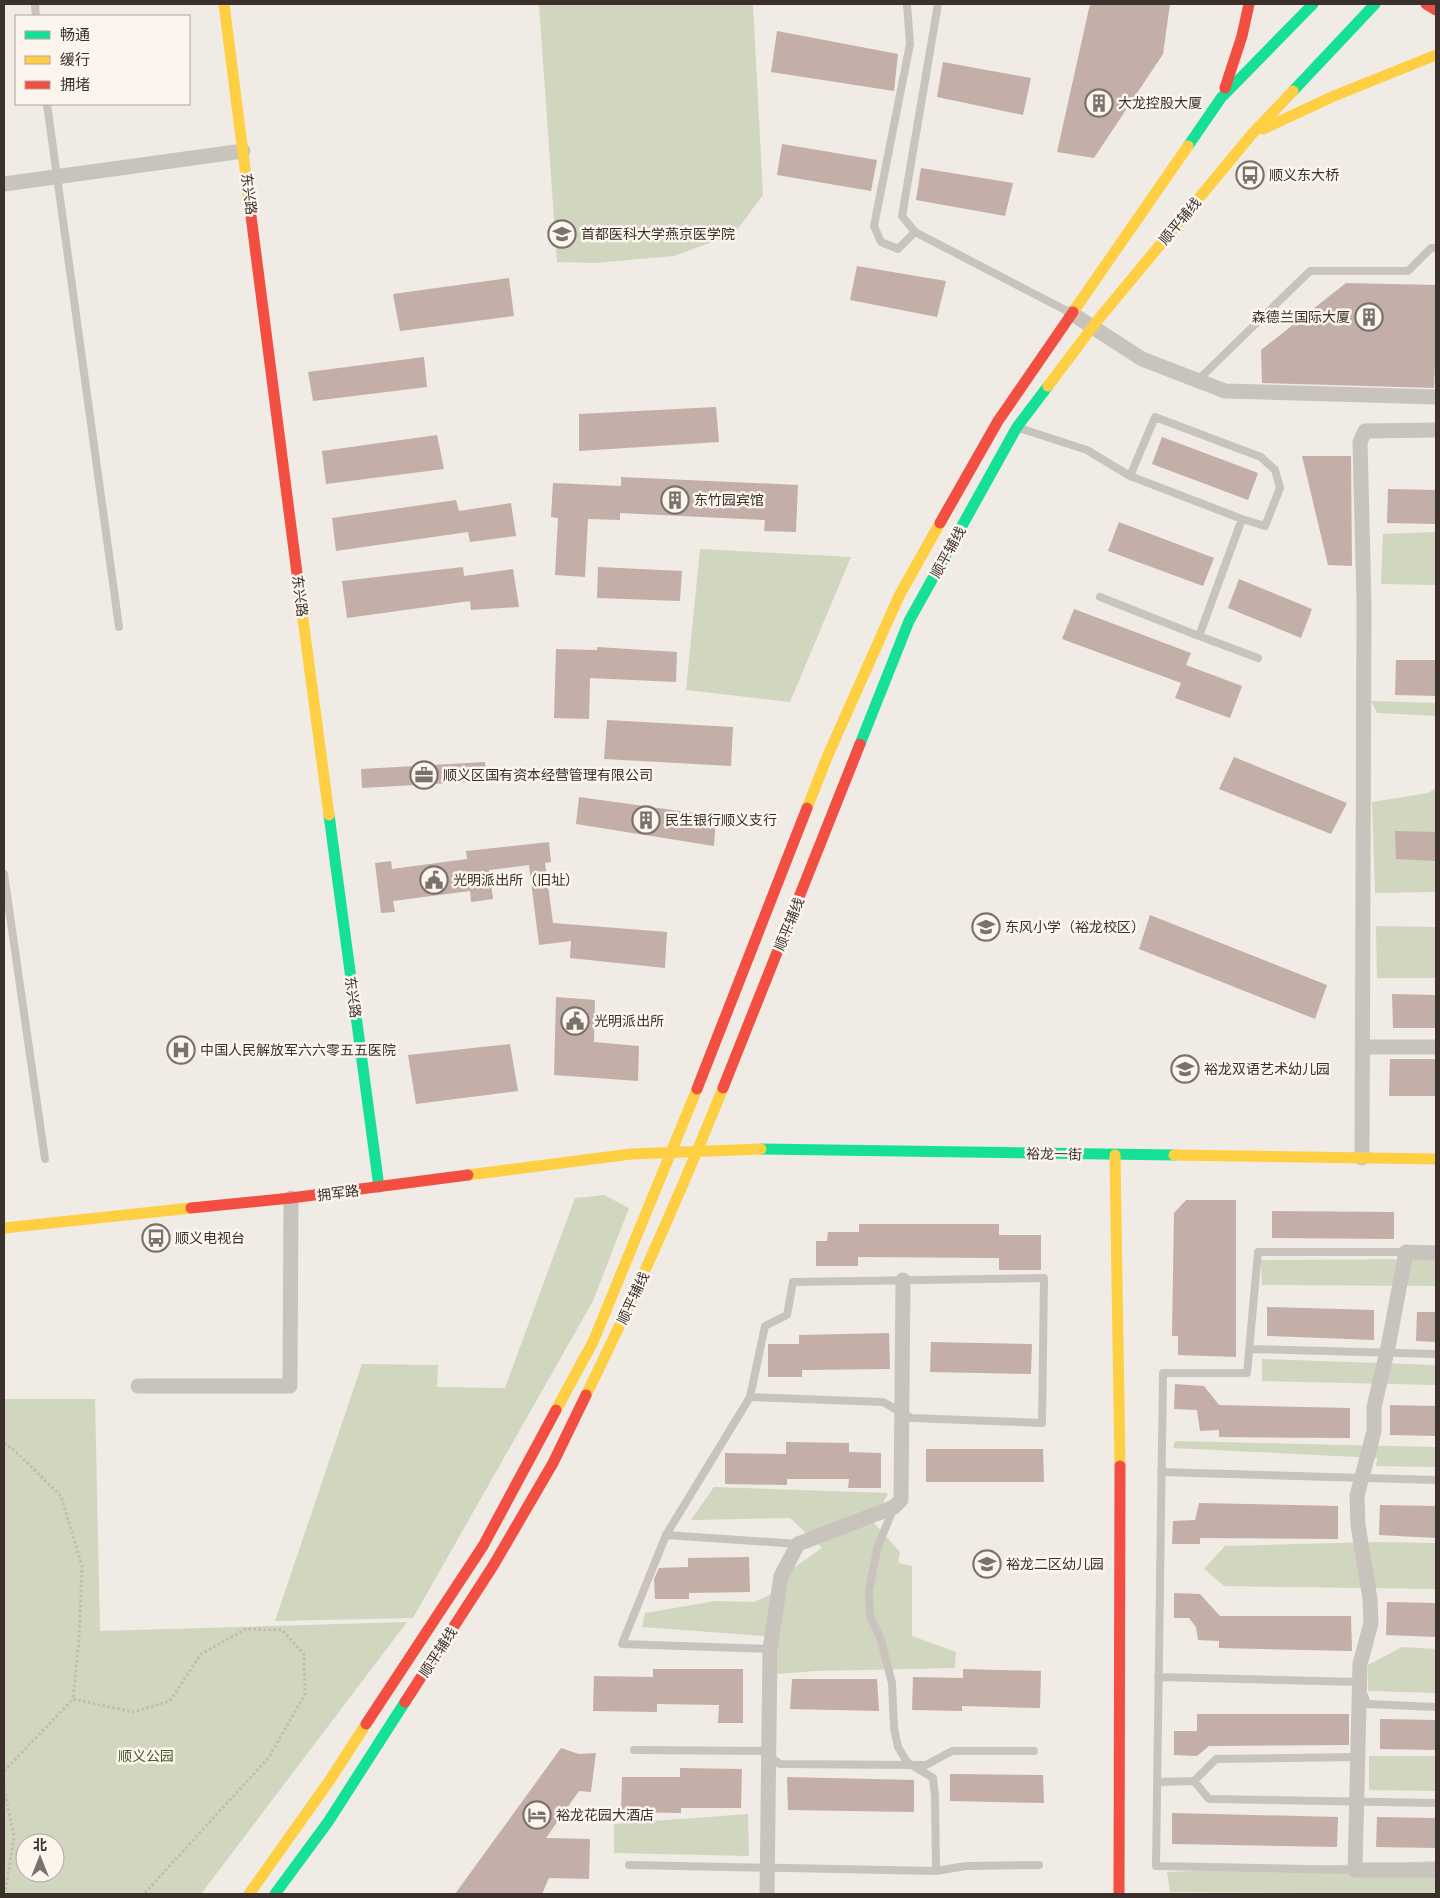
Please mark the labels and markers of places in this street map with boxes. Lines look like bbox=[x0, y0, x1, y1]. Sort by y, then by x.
building icon: 大龙控股大厦 bbox=[1084, 88, 1114, 118]
place label: 大龙控股大厦 bbox=[1118, 95, 1202, 111]
bus stop icon: 顺义东大桥 bbox=[1235, 160, 1265, 190]
place label: 顺义东大桥 bbox=[1269, 167, 1339, 183]
school or university icon: 首都医科大学燕京医学院 bbox=[547, 219, 577, 249]
place label: 首都医科大学燕京医学院 bbox=[581, 226, 735, 242]
building icon: 森德兰国际大厦 bbox=[1354, 302, 1384, 332]
place label: 森德兰国际大厦 bbox=[1252, 309, 1350, 325]
building icon: 东竹园宾馆 bbox=[660, 485, 690, 515]
place label: 东竹园宾馆 bbox=[694, 492, 764, 508]
office icon: 顺义区国有资本经营管理有限公司 bbox=[409, 760, 439, 790]
place label: 顺义区国有资本经营管理有限公司 bbox=[443, 767, 653, 783]
building icon: 民生银行顺义支行 bbox=[631, 805, 661, 835]
place label: 民生银行顺义支行 bbox=[665, 812, 777, 828]
public building icon: 光明派出所（旧址） bbox=[419, 865, 449, 895]
place label: 光明派出所（旧址） bbox=[453, 872, 579, 888]
school or university icon: 东风小学（裕龙校区） bbox=[971, 912, 1001, 942]
place label: 东风小学（裕龙校区） bbox=[1005, 919, 1145, 935]
public building icon: 光明派出所 bbox=[560, 1006, 590, 1036]
place label: 光明派出所 bbox=[594, 1013, 664, 1029]
hospital icon: 中国人民解放军六六零五五医院 bbox=[166, 1035, 196, 1065]
place label: 中国人民解放军六六零五五医院 bbox=[200, 1042, 396, 1058]
school or university icon: 裕龙双语艺术幼儿园 bbox=[1170, 1054, 1200, 1084]
place label: 裕龙双语艺术幼儿园 bbox=[1204, 1061, 1330, 1077]
bus stop icon: 顺义电视台 bbox=[141, 1223, 171, 1253]
place label: 顺义电视台 bbox=[175, 1230, 245, 1246]
school or university icon: 裕龙二区幼儿园 bbox=[972, 1549, 1002, 1579]
place label: 裕龙二区幼儿园 bbox=[1006, 1556, 1104, 1572]
hotel icon: 裕龙花园大酒店 bbox=[522, 1800, 552, 1830]
place label: 裕龙花园大酒店 bbox=[556, 1807, 654, 1823]

